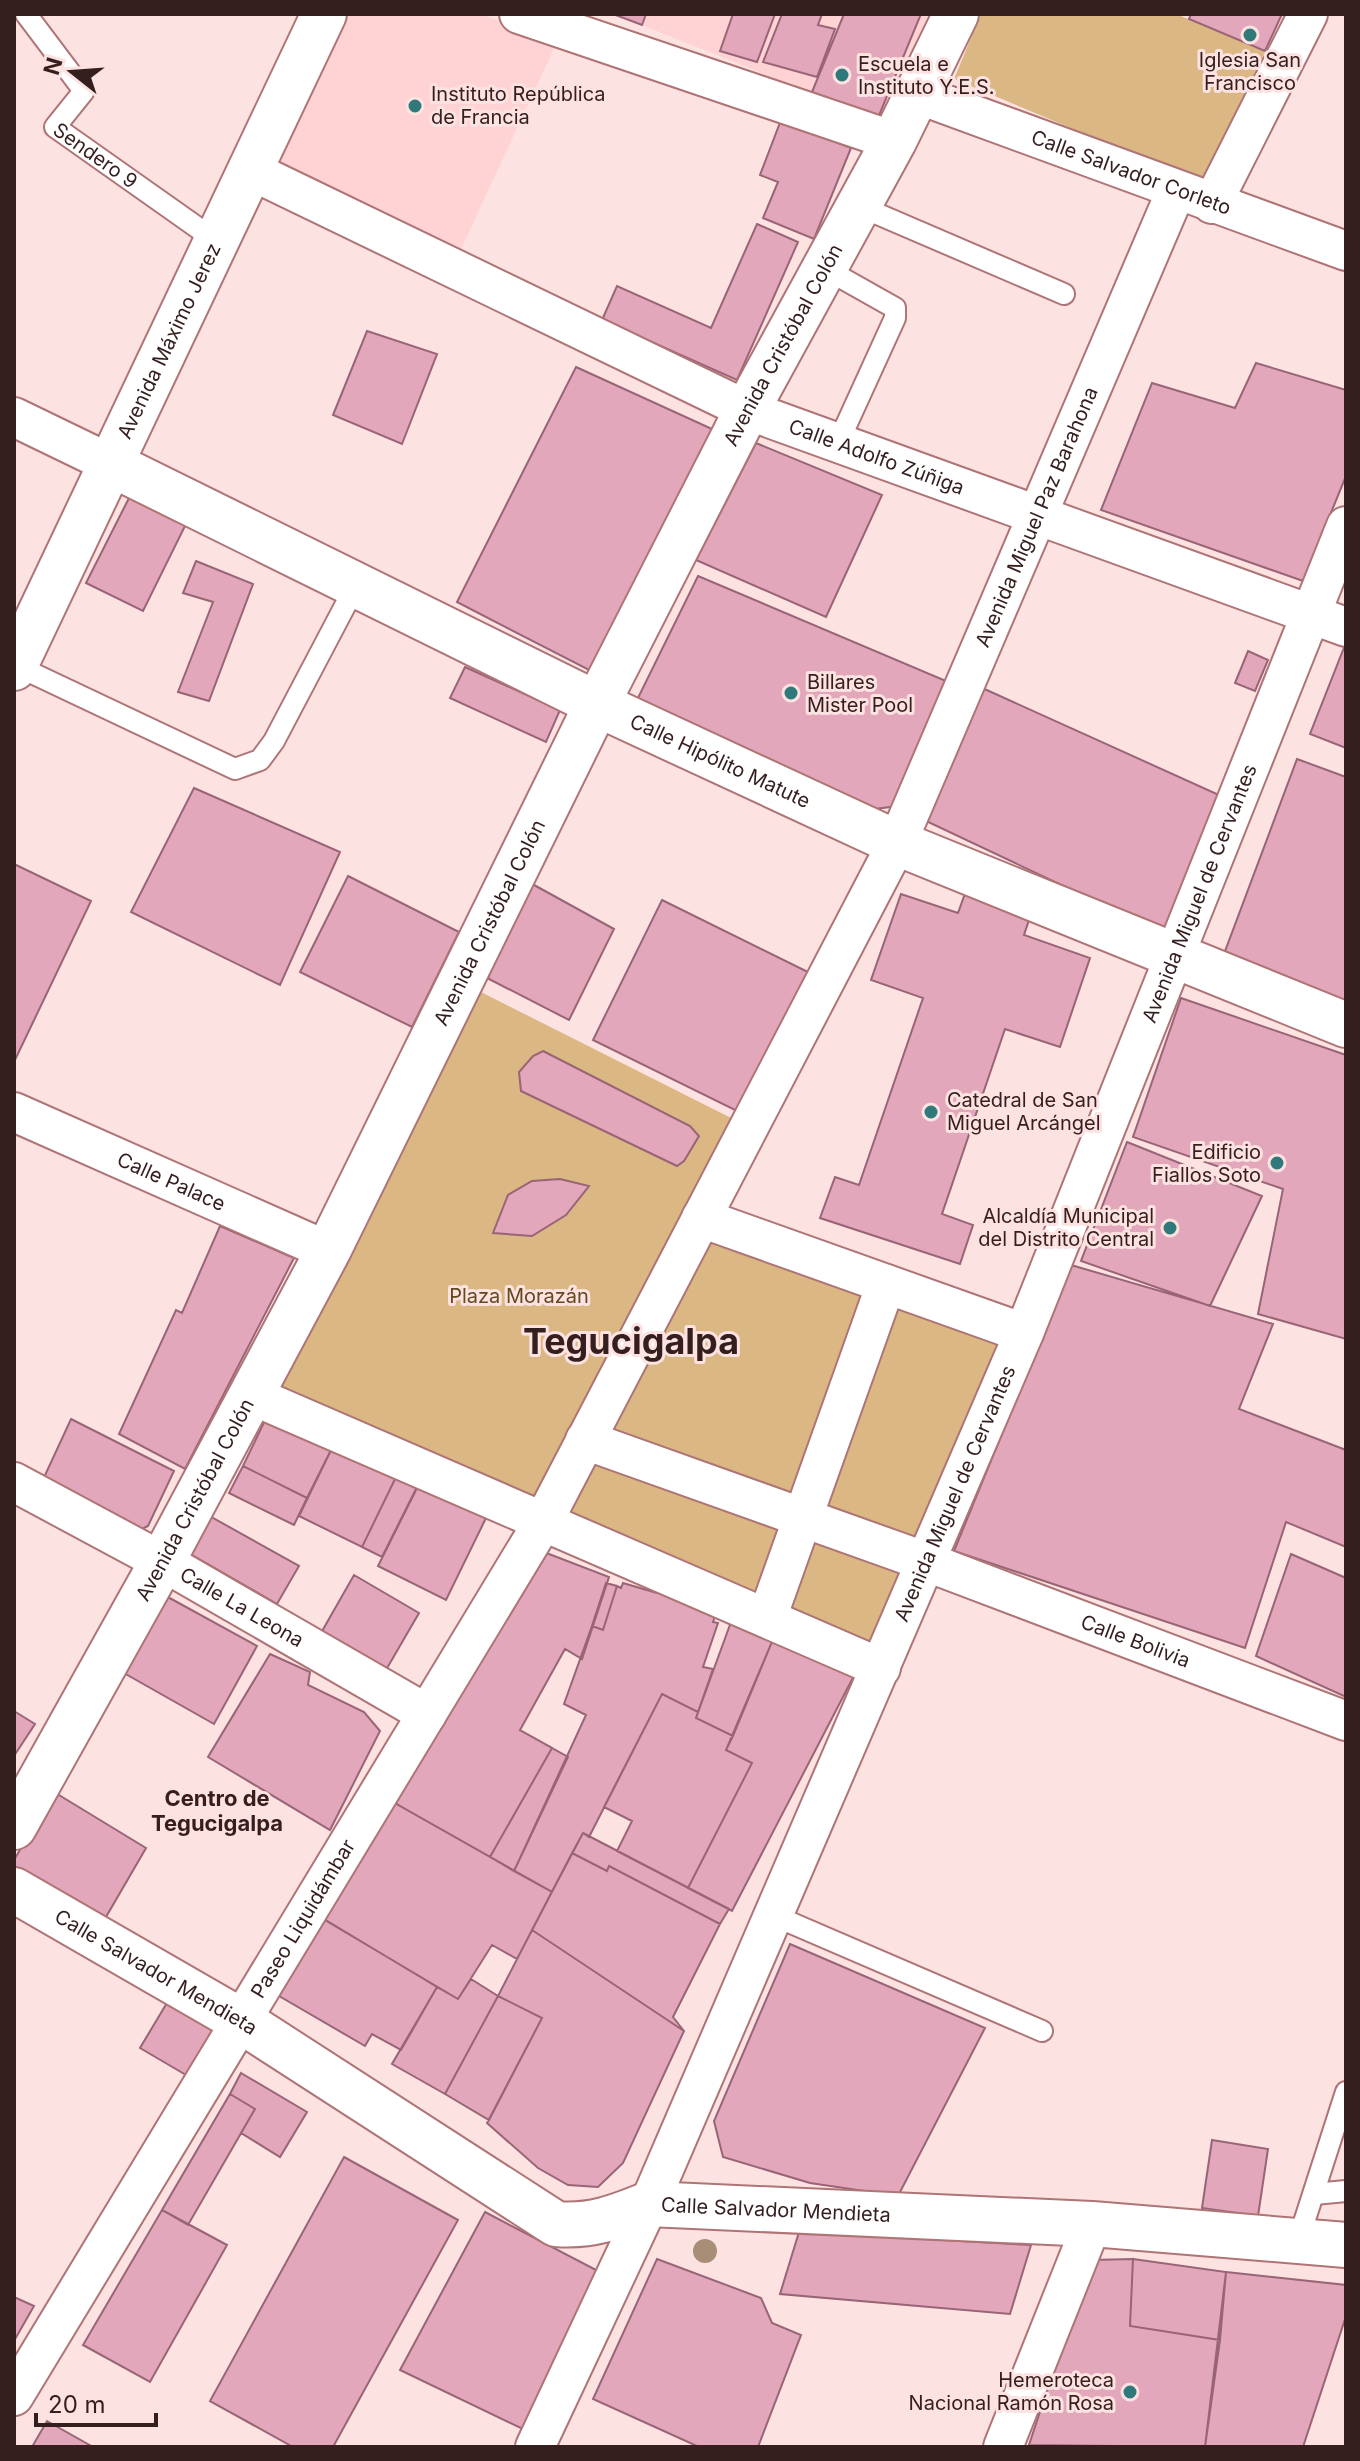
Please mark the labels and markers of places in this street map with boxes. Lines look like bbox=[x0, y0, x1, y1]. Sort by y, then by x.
marker: Iglesia San Francisco bbox=[1241, 26, 1259, 44]
place label: Iglesia San Francisco bbox=[1199, 48, 1301, 95]
place label: Escuela e Instituto Y.E.S. bbox=[858, 52, 995, 99]
marker: Escuela e Instituto Y.E.S. bbox=[833, 66, 851, 84]
place label: Instituto República de Francia bbox=[431, 82, 606, 129]
marker: Instituto República de Francia bbox=[406, 97, 424, 115]
place label: Billares Mister Pool bbox=[807, 670, 913, 717]
marker: Billares Mister Pool bbox=[782, 684, 800, 702]
place label: Catedral de San Miguel Arcángel bbox=[947, 1088, 1101, 1135]
marker: Catedral de San Miguel Arcángel bbox=[922, 1103, 940, 1121]
place label: Edificio Fiallos Soto bbox=[1152, 1140, 1261, 1187]
marker: Edificio Fiallos Soto bbox=[1268, 1154, 1286, 1172]
place label: Alcaldía Municipal del Distrito Central bbox=[978, 1204, 1154, 1251]
marker: Alcaldía Municipal del Distrito Central bbox=[1161, 1219, 1179, 1237]
place label: Hemeroteca Nacional Ramón Rosa bbox=[909, 2368, 1114, 2415]
marker: Hemeroteca Nacional Ramón Rosa bbox=[1121, 2383, 1139, 2401]

